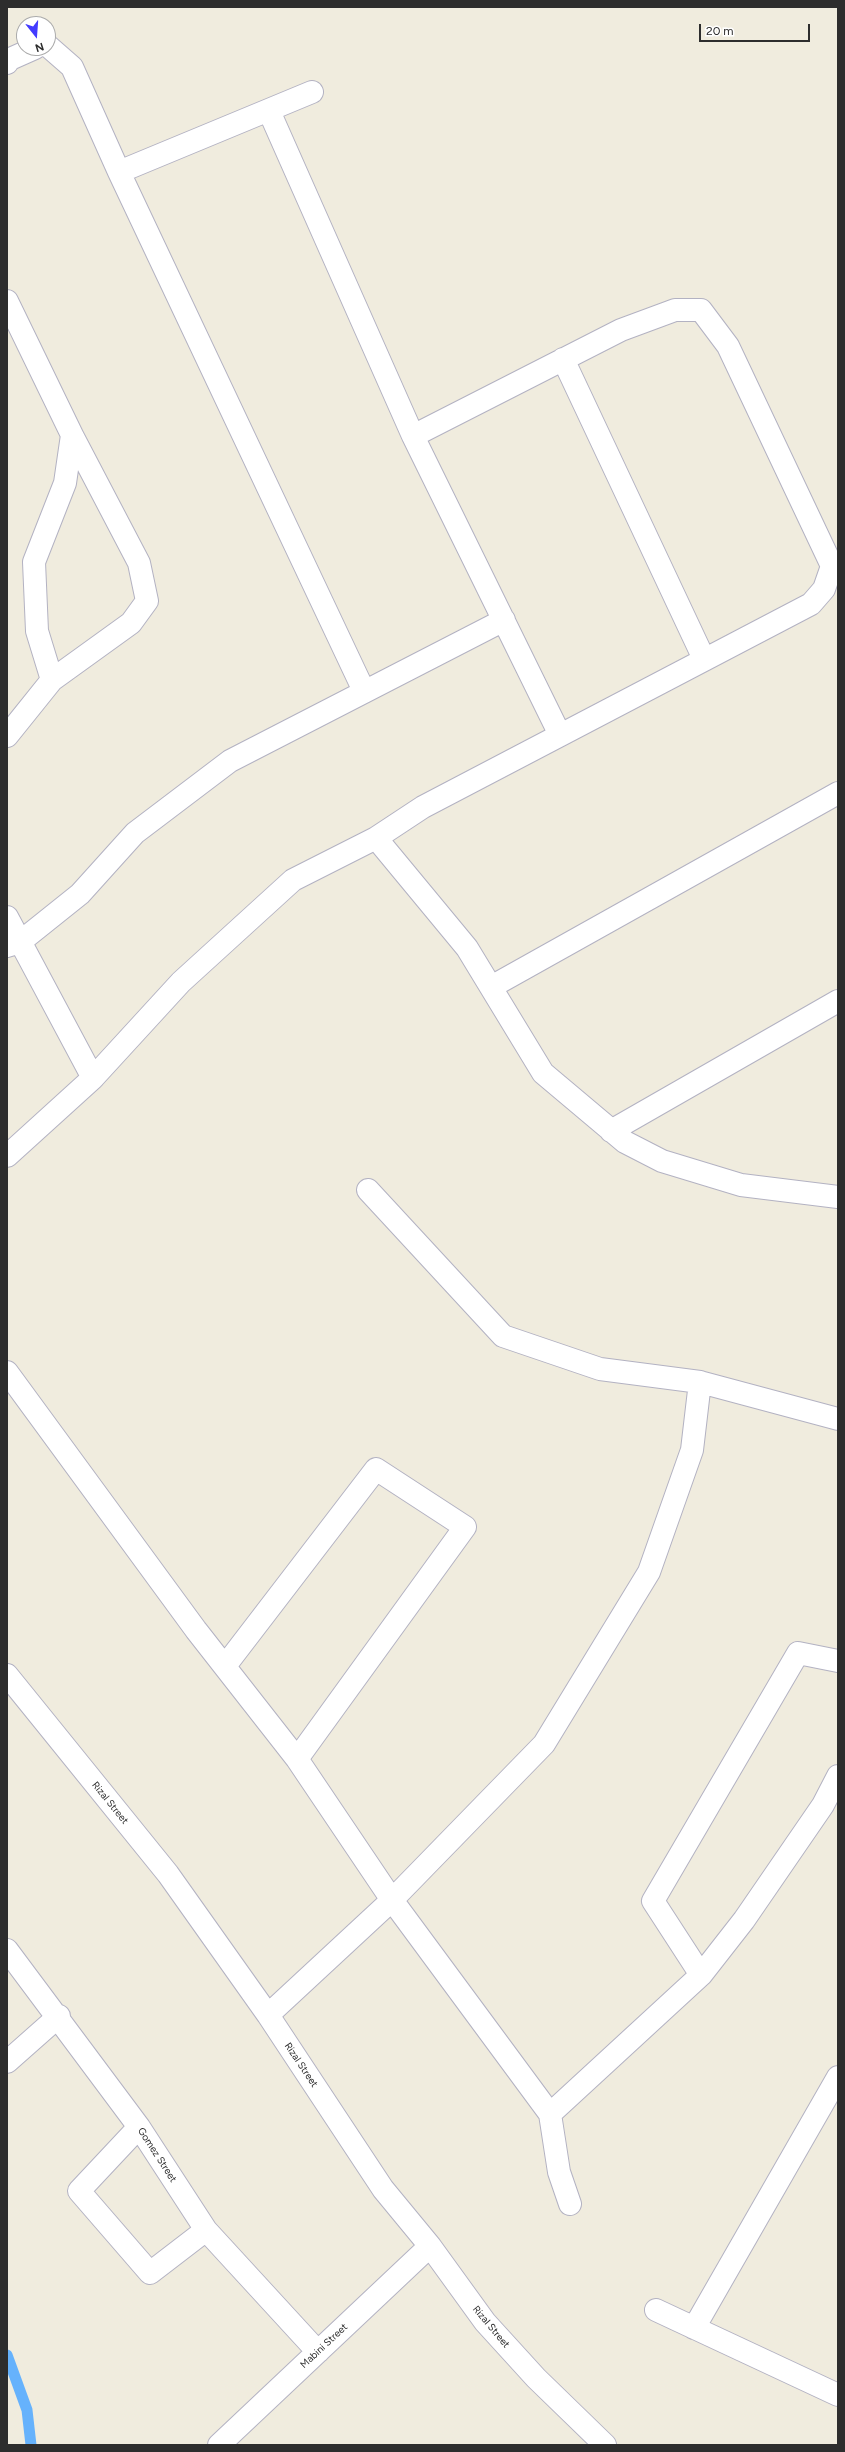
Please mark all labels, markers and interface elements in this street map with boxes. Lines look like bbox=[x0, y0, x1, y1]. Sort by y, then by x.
north arrow bbox=[16, 16, 56, 56]
scale bar bbox=[701, 16, 812, 42]
text: 20 m bbox=[706, 24, 734, 38]
text: N bbox=[33, 40, 45, 54]
street label: Rizal Street bbox=[89, 1779, 131, 1827]
street label: Rizal Street bbox=[282, 2040, 320, 2090]
street label: Gomez Street bbox=[135, 2125, 179, 2185]
street label: Rizal Street bbox=[470, 2304, 512, 2350]
street label: Mabini Street bbox=[298, 2321, 350, 2371]

